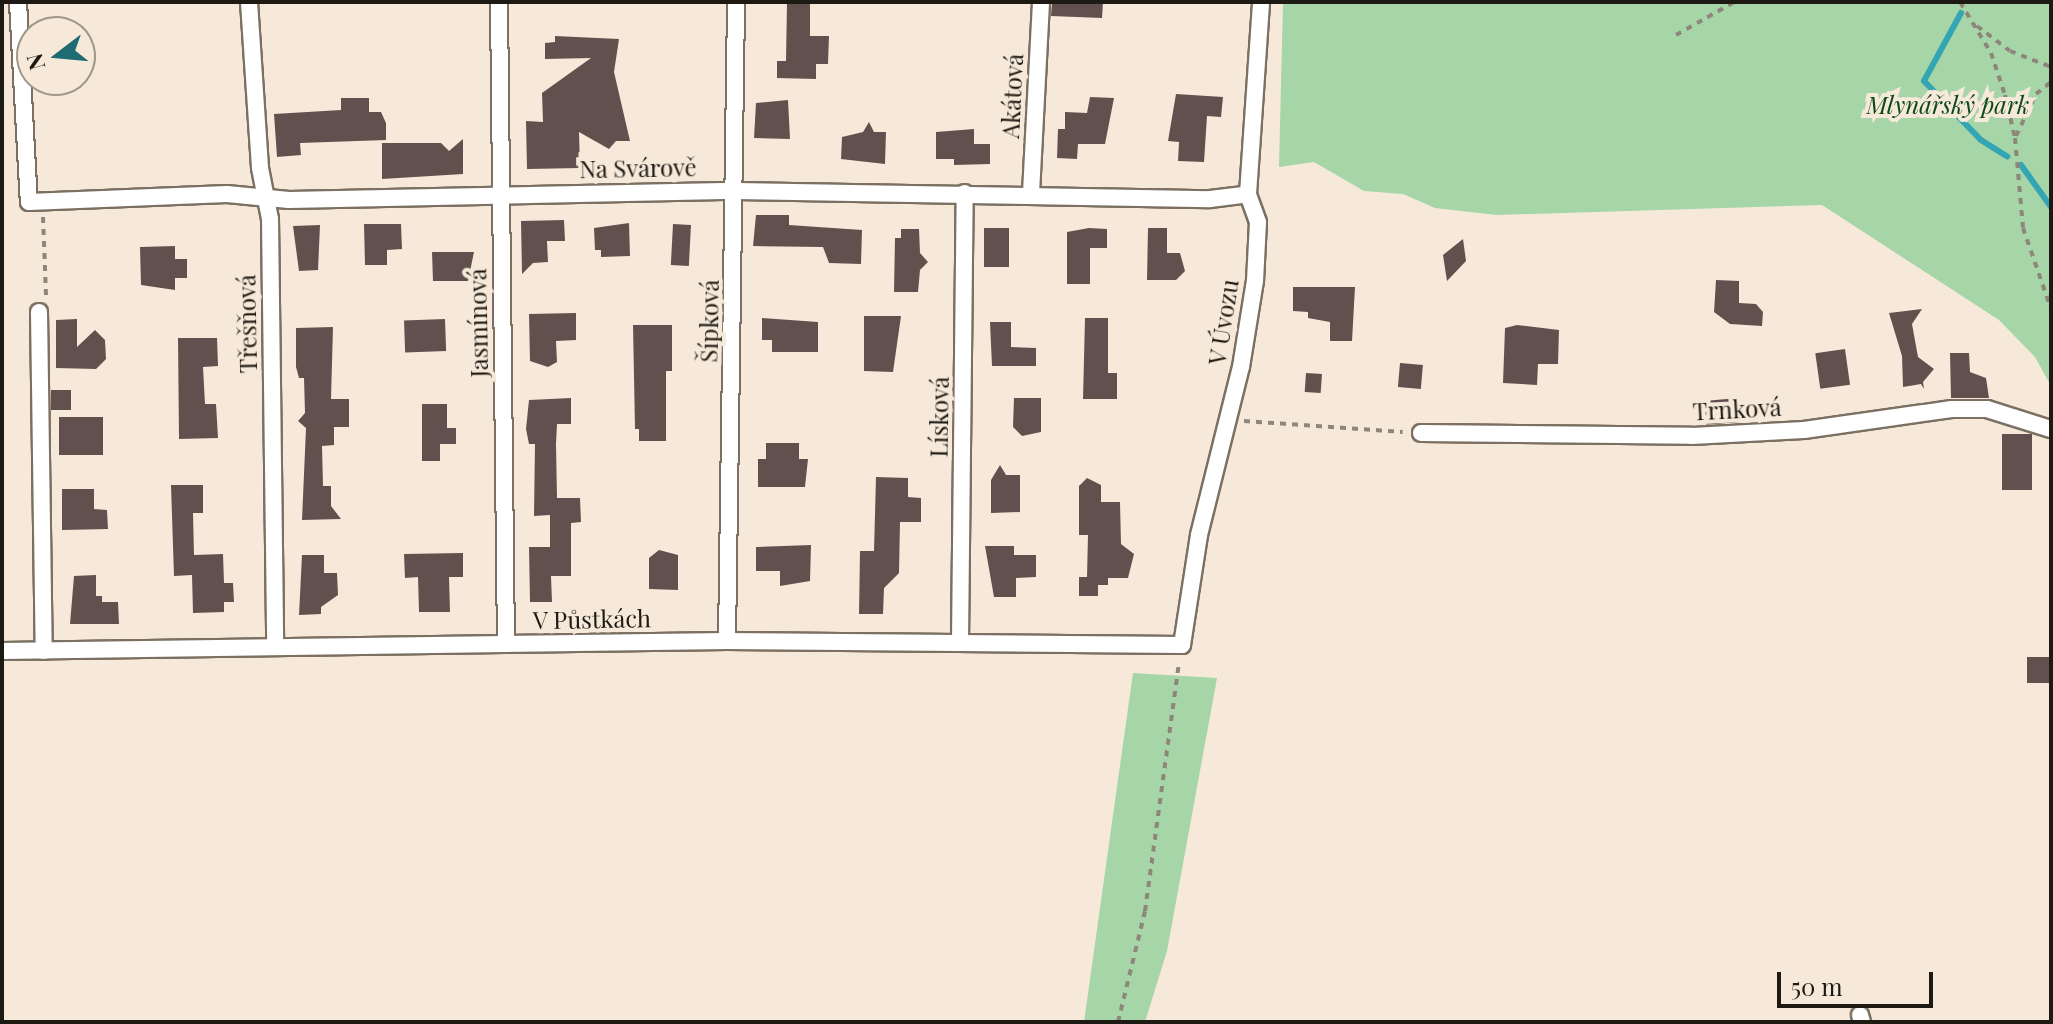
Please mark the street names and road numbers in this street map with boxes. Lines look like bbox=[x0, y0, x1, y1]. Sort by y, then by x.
street label: Akátová bbox=[995, 53, 1029, 139]
street label: Na Svárově bbox=[579, 153, 697, 183]
street label: Jasmínová bbox=[463, 268, 493, 378]
street label: Třešňová bbox=[232, 274, 262, 374]
street label: V Úvozu bbox=[1202, 277, 1244, 367]
street label: Šípková bbox=[694, 279, 724, 363]
street label: Lísková bbox=[924, 376, 954, 458]
street label: Trnková bbox=[1692, 392, 1782, 426]
street label: V Půstkách bbox=[532, 604, 652, 634]

